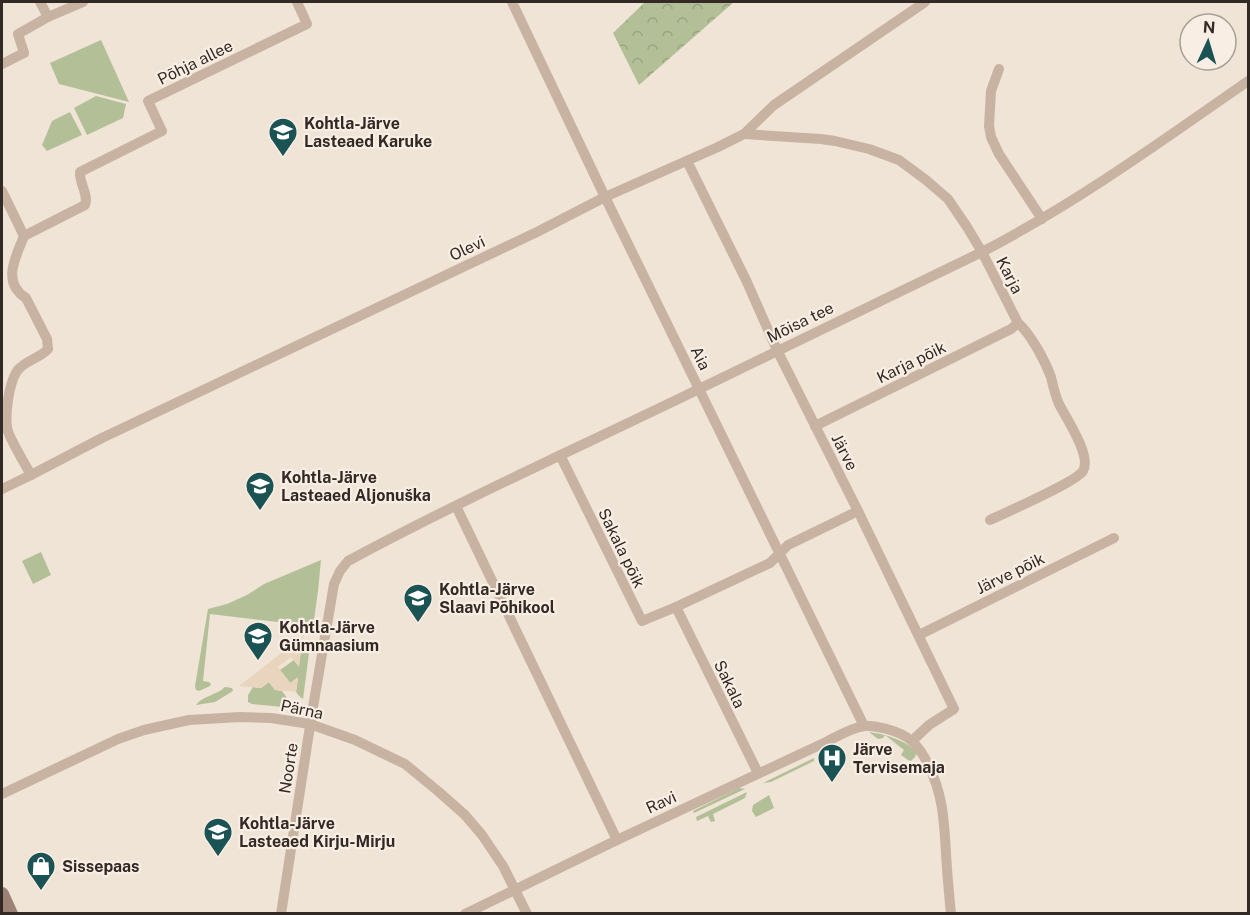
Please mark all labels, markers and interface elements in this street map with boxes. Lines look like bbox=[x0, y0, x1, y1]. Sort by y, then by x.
north arrow bbox=[1178, 12, 1238, 72]
text: N bbox=[1202, 18, 1216, 37]
street label: Põhja allee bbox=[155, 36, 236, 89]
place label: Kohtla-Järve Lasteaed Karuke bbox=[304, 114, 432, 151]
school or university icon: Kohtla-Järve Lasteaed Karuke bbox=[267, 116, 299, 158]
street label: Olevi bbox=[446, 232, 488, 265]
street label: Karja bbox=[992, 254, 1027, 297]
street label: Mõisa tee bbox=[764, 298, 837, 347]
street label: Karja põik bbox=[874, 338, 949, 387]
street label: Aia bbox=[687, 343, 714, 373]
street label: Järve bbox=[827, 431, 862, 474]
place label: Kohtla-Järve Lasteaed Aljonuška bbox=[281, 468, 431, 505]
school or university icon: Kohtla-Järve Lasteaed Aljonuška bbox=[244, 470, 276, 512]
street label: Sakala põik bbox=[594, 505, 649, 591]
street label: Järve põik bbox=[973, 549, 1048, 598]
place label: Kohtla-Järve Slaavi Põhikool bbox=[439, 580, 555, 617]
school or university icon: Kohtla-Järve Slaavi Põhikool bbox=[402, 582, 434, 624]
place label: Kohtla-Järve Gümnaasium bbox=[279, 618, 379, 655]
school or university icon: Kohtla-Järve Gümnaasium bbox=[242, 620, 274, 662]
street label: Sakala bbox=[710, 657, 749, 711]
street label: Pärna bbox=[279, 696, 325, 723]
place label: Järve Tervisemaja bbox=[853, 740, 945, 777]
street label: Noorte bbox=[275, 741, 302, 795]
hospital icon: Järve Tervisemaja bbox=[816, 742, 848, 784]
street label: Ravi bbox=[643, 787, 679, 818]
place label: Kohtla-Järve Lasteaed Kirju-Mirju bbox=[239, 814, 395, 851]
school or university icon: Kohtla-Järve Lasteaed Kirju-Mirju bbox=[202, 816, 234, 858]
shop icon: Sissepaas bbox=[25, 850, 57, 892]
place label: Sissepaas bbox=[62, 857, 139, 876]

